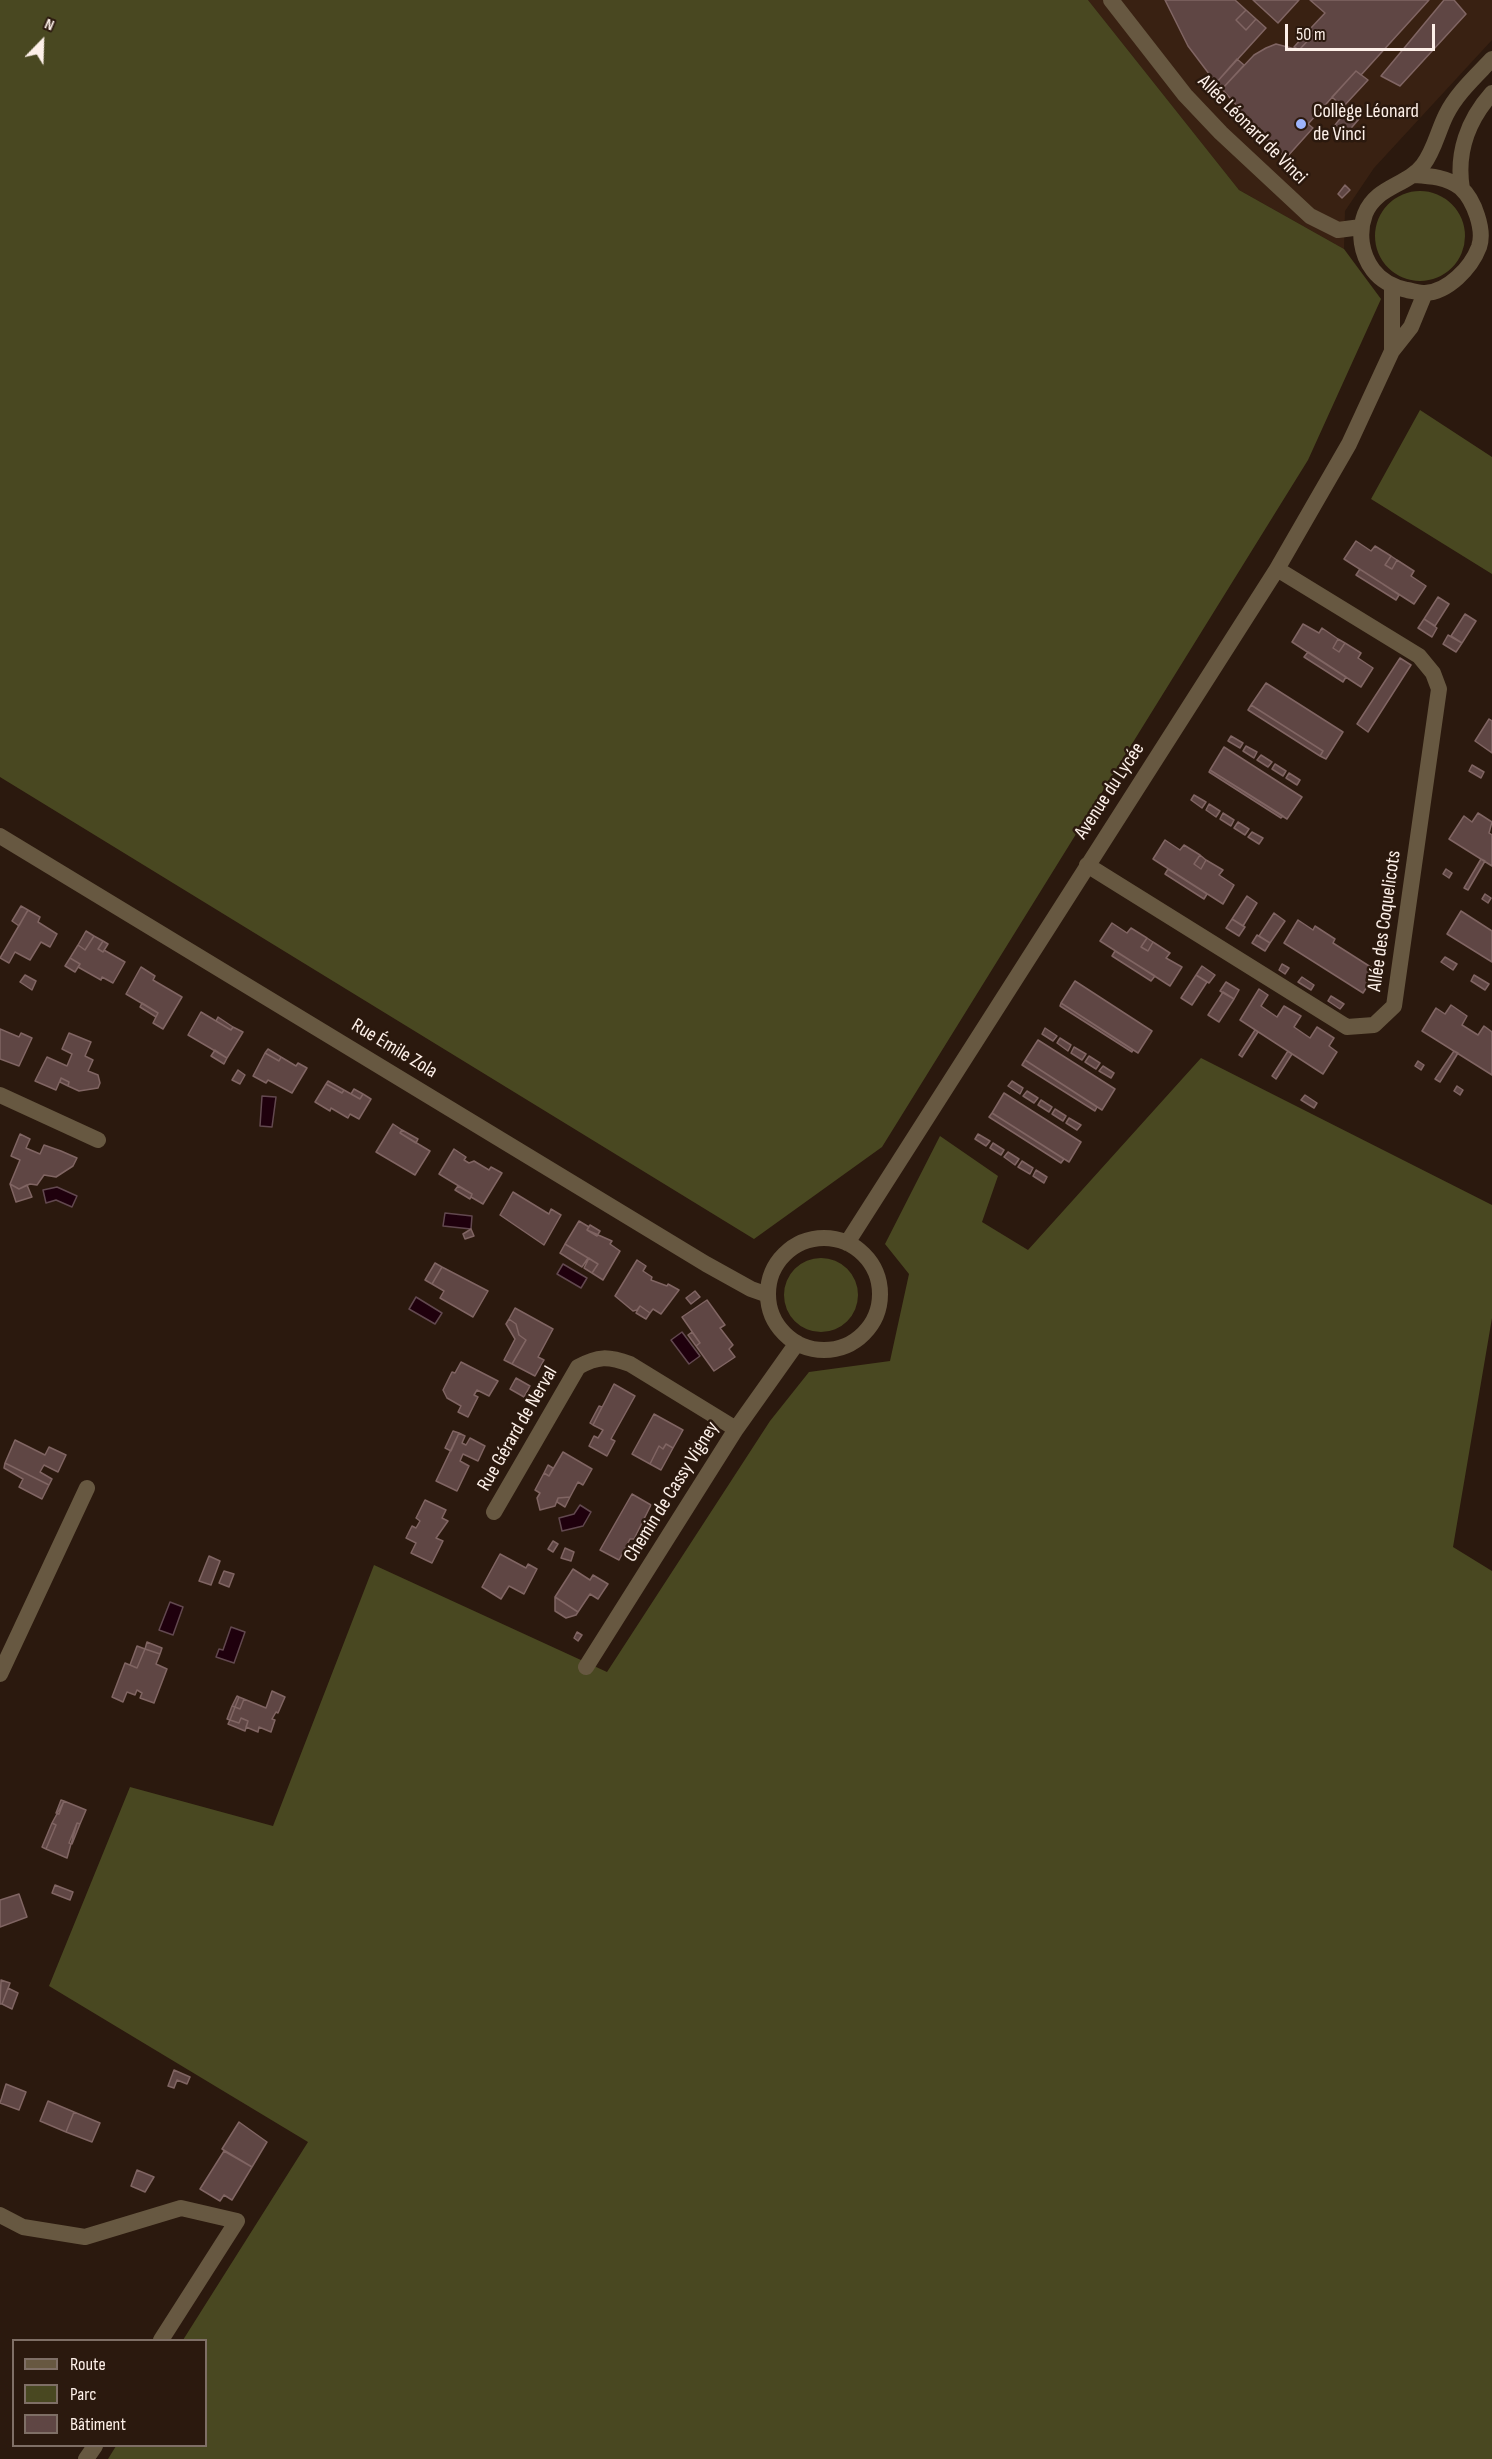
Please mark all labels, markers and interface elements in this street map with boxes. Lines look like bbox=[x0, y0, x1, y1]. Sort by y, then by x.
north arrow bbox=[12, 12, 72, 72]
scale bar bbox=[1288, 12, 1438, 50]
text: N bbox=[42, 15, 57, 35]
text: 50 m bbox=[1296, 24, 1326, 45]
street label: Allée Léonard de Vinci bbox=[1192, 70, 1312, 190]
place label: Collège Léonard de Vinci bbox=[1313, 100, 1419, 147]
marker: Collège Léonard de Vinci bbox=[1294, 117, 1308, 131]
street label: Avenue du Lycée bbox=[1070, 738, 1150, 844]
street label: Allée des Coquelicots bbox=[1363, 849, 1407, 993]
street label: Rue Émile Zola bbox=[347, 1014, 441, 1084]
street label: Rue Gérard de Nerval bbox=[473, 1363, 563, 1495]
street label: Chemin de Cassy Vigney bbox=[619, 1417, 725, 1567]
legend bbox=[12, 2339, 207, 2447]
text: Route bbox=[70, 2354, 106, 2375]
text: Parc bbox=[70, 2384, 96, 2405]
text: Bâtiment bbox=[70, 2414, 126, 2435]

